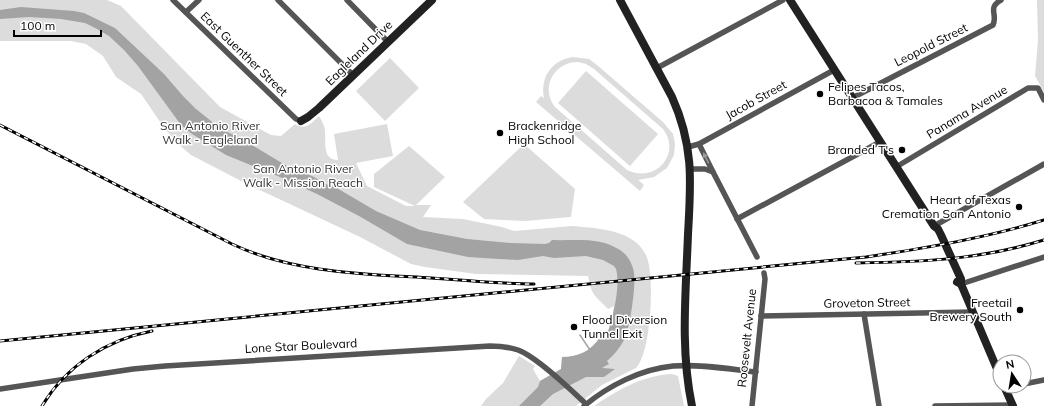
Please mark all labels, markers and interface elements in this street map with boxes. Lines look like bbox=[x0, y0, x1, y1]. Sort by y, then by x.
street label: East Guenther Street bbox=[198, 8, 291, 99]
scale bar bbox=[14, 12, 101, 38]
street label: Eagleland Drive bbox=[322, 17, 395, 88]
text: 100 m bbox=[20, 18, 55, 33]
street label: Leopold Street bbox=[892, 20, 970, 69]
street label: Jacob Street bbox=[723, 77, 789, 122]
place label: Felipes Tacos, Barbacoa & Tamales bbox=[828, 79, 943, 108]
street label: Panama Avenue bbox=[924, 82, 1010, 142]
marker: Felipes Tacos, Barbacoa & Tamales bbox=[815, 89, 825, 99]
park label: San Antonio River Walk - Eagleland bbox=[160, 118, 261, 147]
place label: Brackenridge High School bbox=[508, 118, 581, 147]
marker: Brackenridge High School bbox=[495, 128, 505, 138]
place label: Branded T's bbox=[827, 142, 894, 157]
marker: Branded T's bbox=[897, 145, 907, 155]
one-way arrow bbox=[703, 152, 709, 164]
park label: San Antonio River Walk - Mission Reach bbox=[243, 161, 363, 190]
place label: Heart of Texas Cremation San Antonio bbox=[882, 192, 1011, 221]
marker: Heart of Texas Cremation San Antonio bbox=[1014, 202, 1024, 212]
street label: Roosevelt Avenue bbox=[734, 288, 759, 388]
street label: Groveton Street bbox=[823, 294, 911, 311]
place label: Freetail Brewery South bbox=[930, 295, 1012, 324]
marker: Freetail Brewery South bbox=[1015, 305, 1025, 315]
place label: Flood Diversion Tunnel Exit bbox=[582, 312, 667, 341]
marker: Flood Diversion Tunnel Exit bbox=[569, 322, 579, 332]
street label: Lone Star Boulevard bbox=[244, 335, 358, 356]
north arrow bbox=[992, 354, 1032, 394]
text: N bbox=[1004, 357, 1015, 372]

